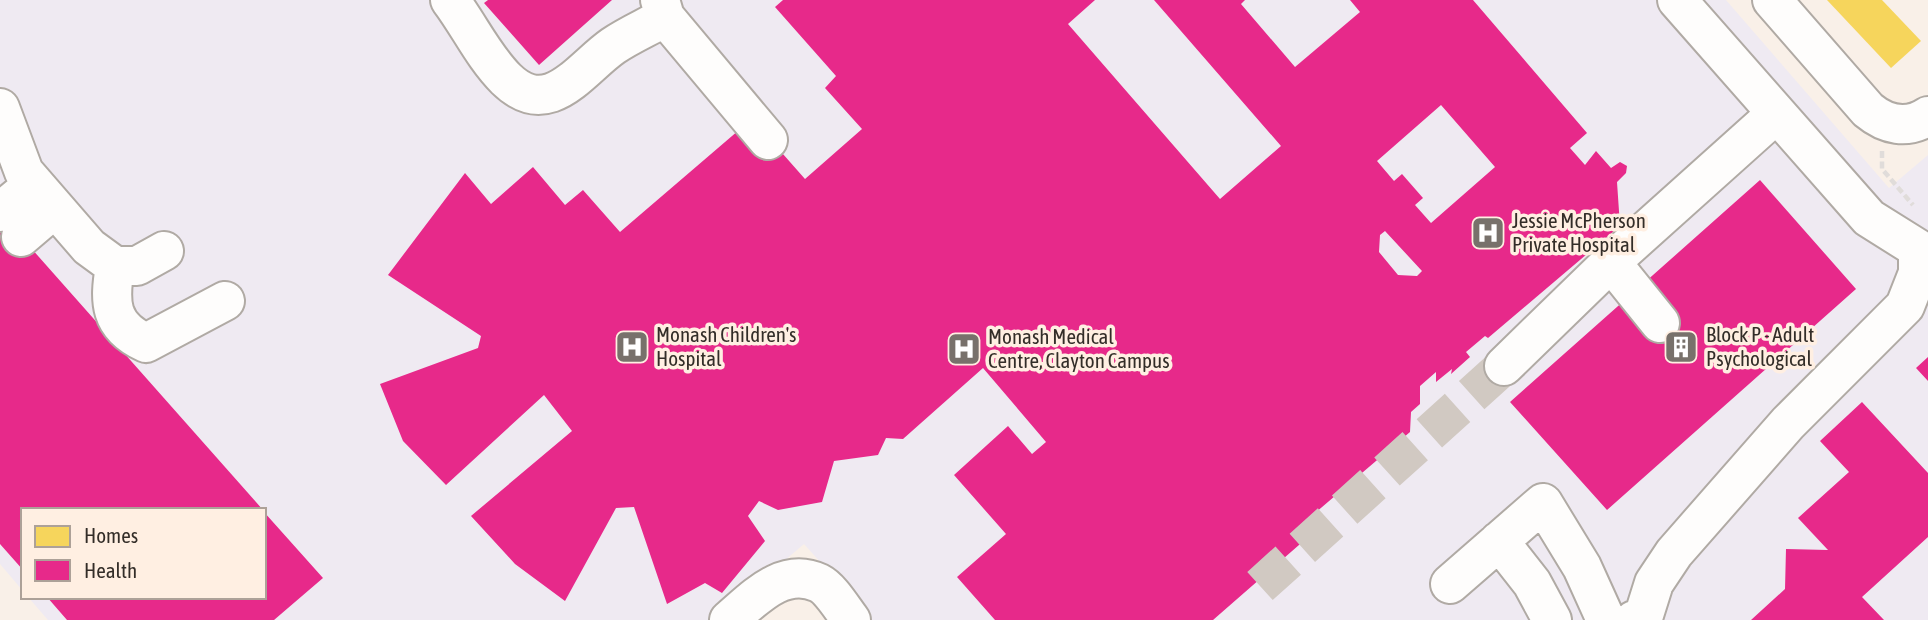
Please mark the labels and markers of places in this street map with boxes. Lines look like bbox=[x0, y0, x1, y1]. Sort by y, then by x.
place label: Jessie McPherson Private Hospital bbox=[1512, 208, 1646, 256]
hospital icon: Jessie McPherson Private Hospital bbox=[1469, 214, 1507, 252]
place label: Monash Children's Hospital bbox=[656, 322, 797, 370]
place label: Block P - Adult Psychological bbox=[1706, 322, 1814, 370]
place label: Monash Medical Centre, Clayton Campus bbox=[988, 324, 1170, 372]
hospital icon: Monash Children's Hospital bbox=[613, 328, 651, 366]
building icon: Block P - Adult Psychological bbox=[1662, 328, 1700, 366]
hospital icon: Monash Medical Centre, Clayton Campus bbox=[945, 330, 983, 368]

